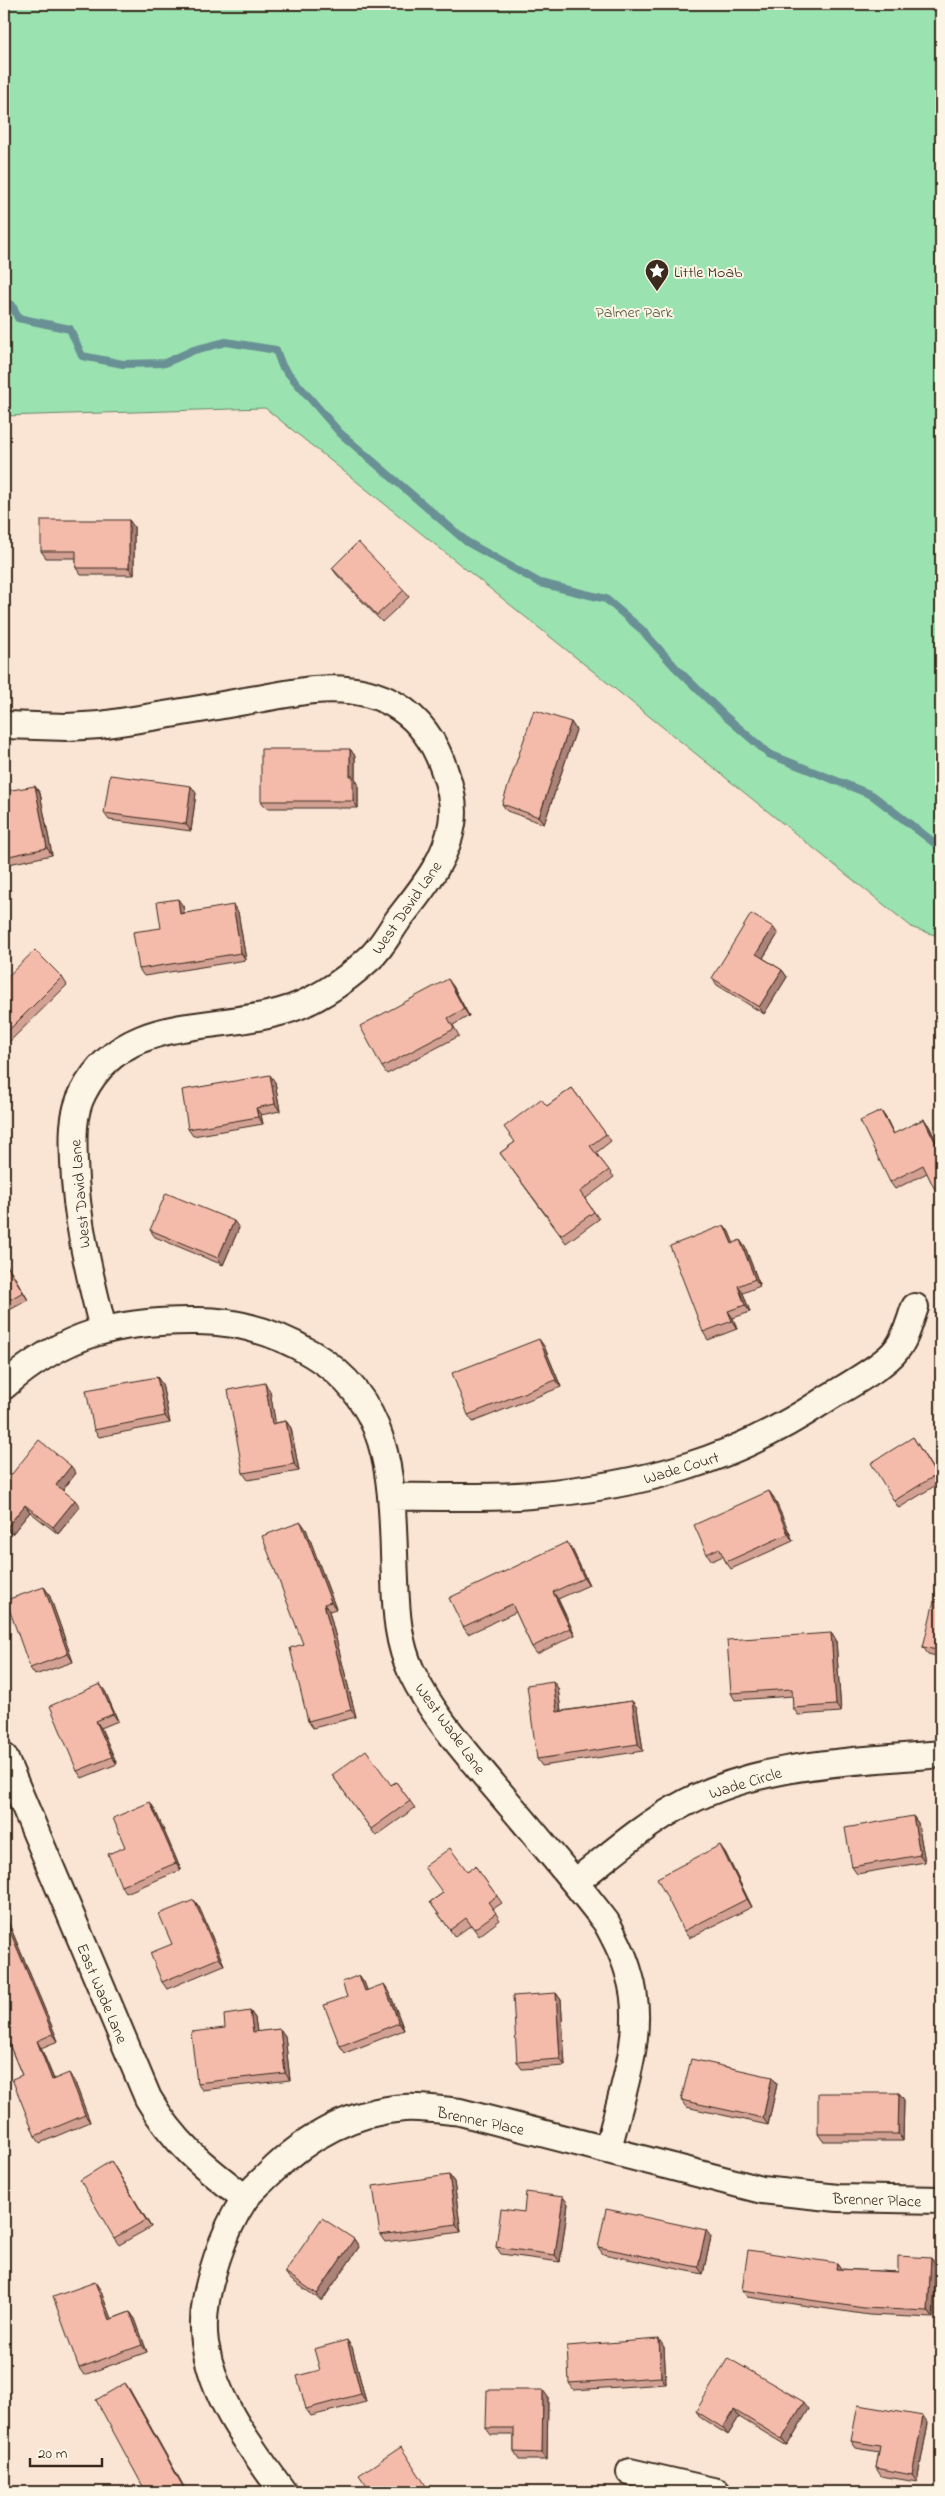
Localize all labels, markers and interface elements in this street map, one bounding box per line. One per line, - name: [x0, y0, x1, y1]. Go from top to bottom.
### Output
- place icon: Little Moab: [644, 258, 670, 292]
- place label: Little Moab: [674, 261, 743, 285]
- park label: Palmer Park: [595, 301, 674, 325]
- street label: West David Lane: [367, 856, 449, 960]
- street label: West David Lane: [64, 1138, 98, 1249]
- street label: Wade Court: [641, 1446, 723, 1492]
- street label: West Wade Lane: [408, 1678, 491, 1781]
- street label: Wade Circle: [706, 1761, 786, 1806]
- street label: East Wade Lane: [69, 1940, 133, 2048]
- street label: Brenner Place: [434, 2101, 527, 2143]
- street label: Brenner Place: [831, 2187, 922, 2215]
- scale bar: [30, 2436, 102, 2468]
- text: 20 m: [38, 2443, 68, 2465]

